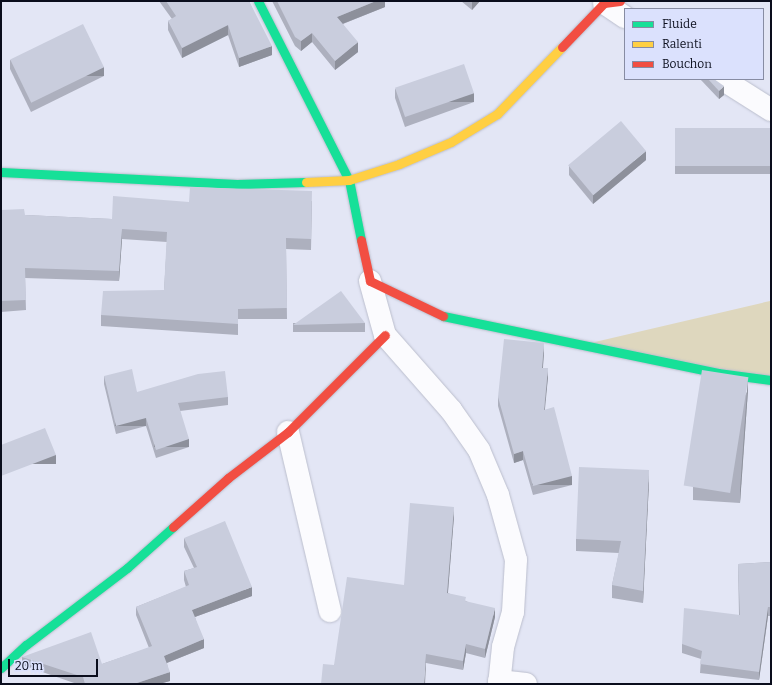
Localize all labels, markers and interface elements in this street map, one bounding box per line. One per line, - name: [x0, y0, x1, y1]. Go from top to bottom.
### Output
- legend: [624, 8, 764, 80]
- text: Fluide: [662, 17, 697, 31]
- text: Ralenti: [662, 37, 702, 51]
- text: Bouchon: [662, 57, 712, 71]
- scale bar: [10, 651, 100, 677]
- text: 20 m: [15, 659, 43, 673]

